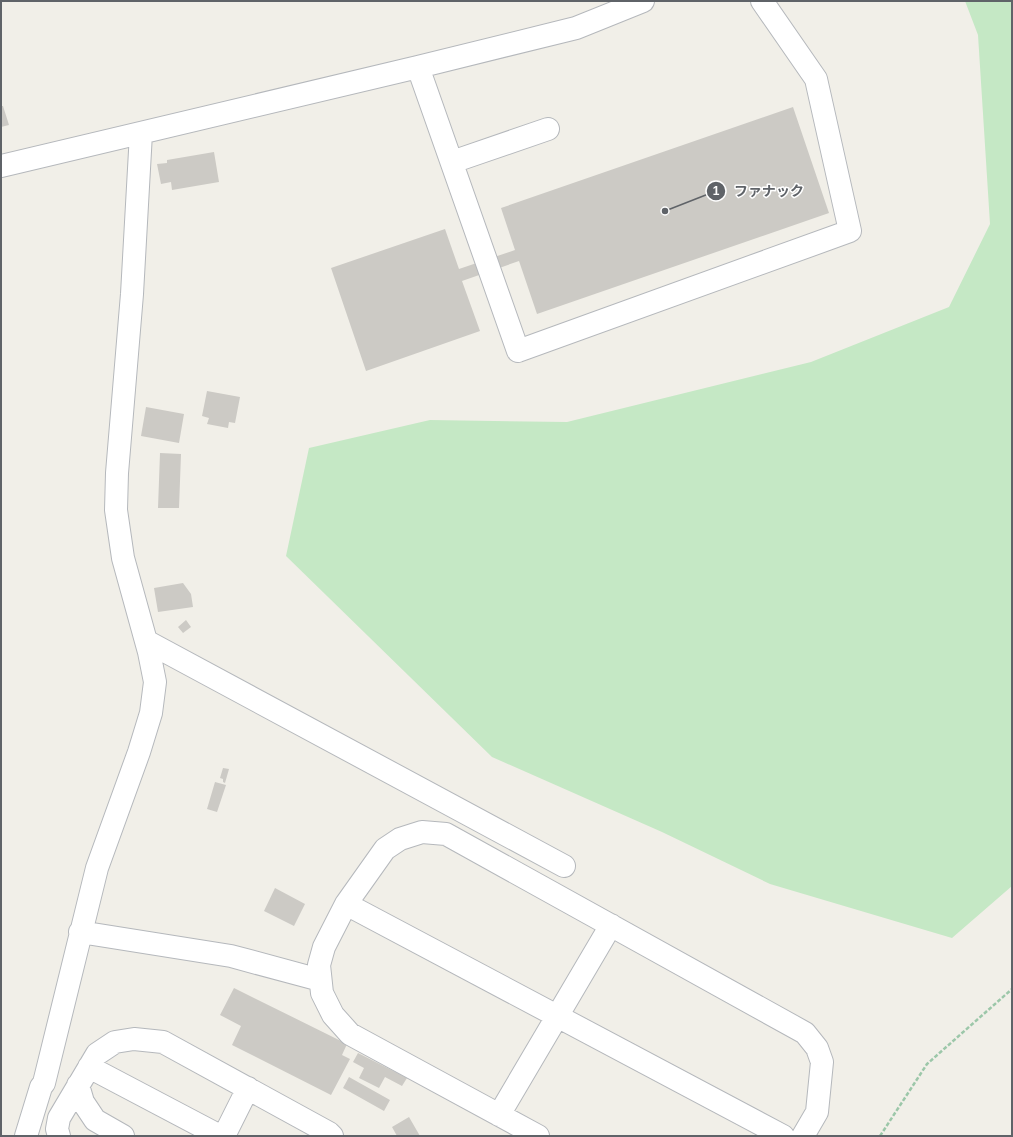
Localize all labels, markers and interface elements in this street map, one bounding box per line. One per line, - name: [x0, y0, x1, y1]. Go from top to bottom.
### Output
- callout: ファナック: [706, 178, 812, 204]
- text: ファナック: [734, 183, 804, 199]
- text: 1: [713, 184, 720, 198]

